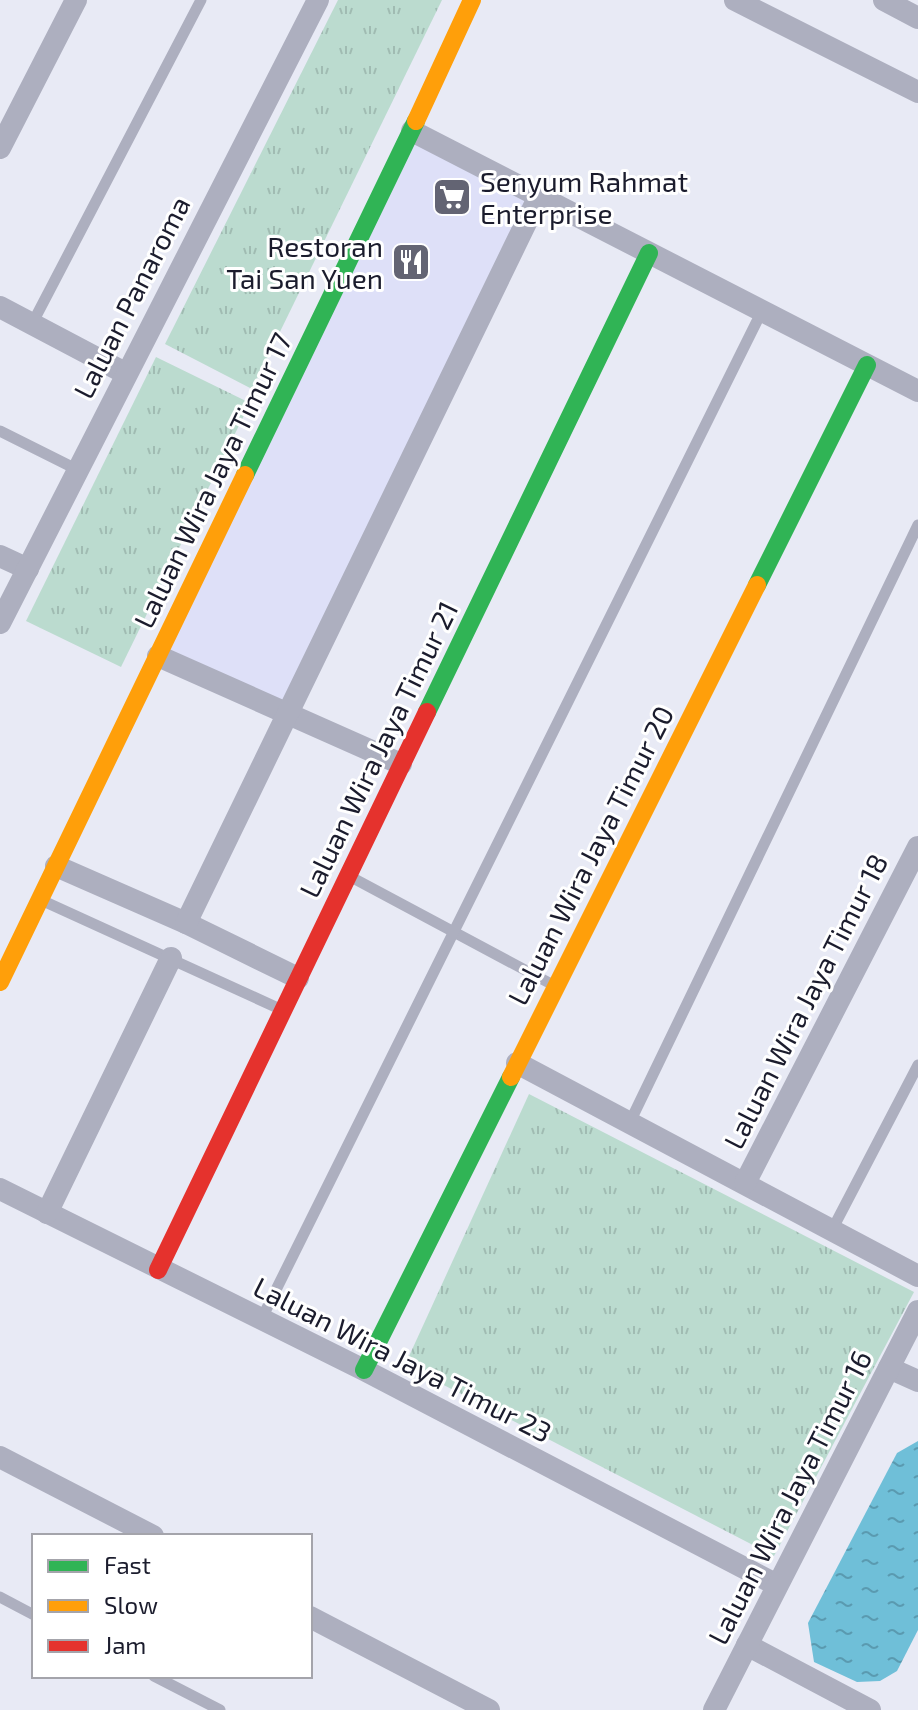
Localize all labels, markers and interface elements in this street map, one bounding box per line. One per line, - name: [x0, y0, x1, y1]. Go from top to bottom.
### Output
- place label: Senyum Rahmat Enterprise: [480, 164, 688, 230]
- supermarket icon: Senyum Rahmat Enterprise: [431, 176, 473, 218]
- street label: Laluan Panaroma: [65, 190, 197, 404]
- place label: Restoran Tai San Yuen: [226, 229, 383, 295]
- restaurant icon: Restoran Tai San Yuen: [390, 241, 432, 283]
- street label: Laluan Wira Jaya Timur 17: [126, 327, 298, 633]
- street label: Laluan Wira Jaya Timur 21: [291, 595, 465, 903]
- street label: Laluan Wira Jaya Timur 20: [500, 700, 680, 1010]
- street label: Laluan Wira Jaya Timur 18: [716, 848, 894, 1154]
- street label: Laluan Wira Jaya Timur 23: [248, 1269, 558, 1449]
- street label: Laluan Wira Jaya Timur 16: [700, 1344, 878, 1650]
- legend: [32, 1534, 312, 1678]
- text: Fast: [104, 1550, 151, 1579]
- text: Slow: [104, 1590, 158, 1619]
- text: Jam: [104, 1630, 146, 1659]

